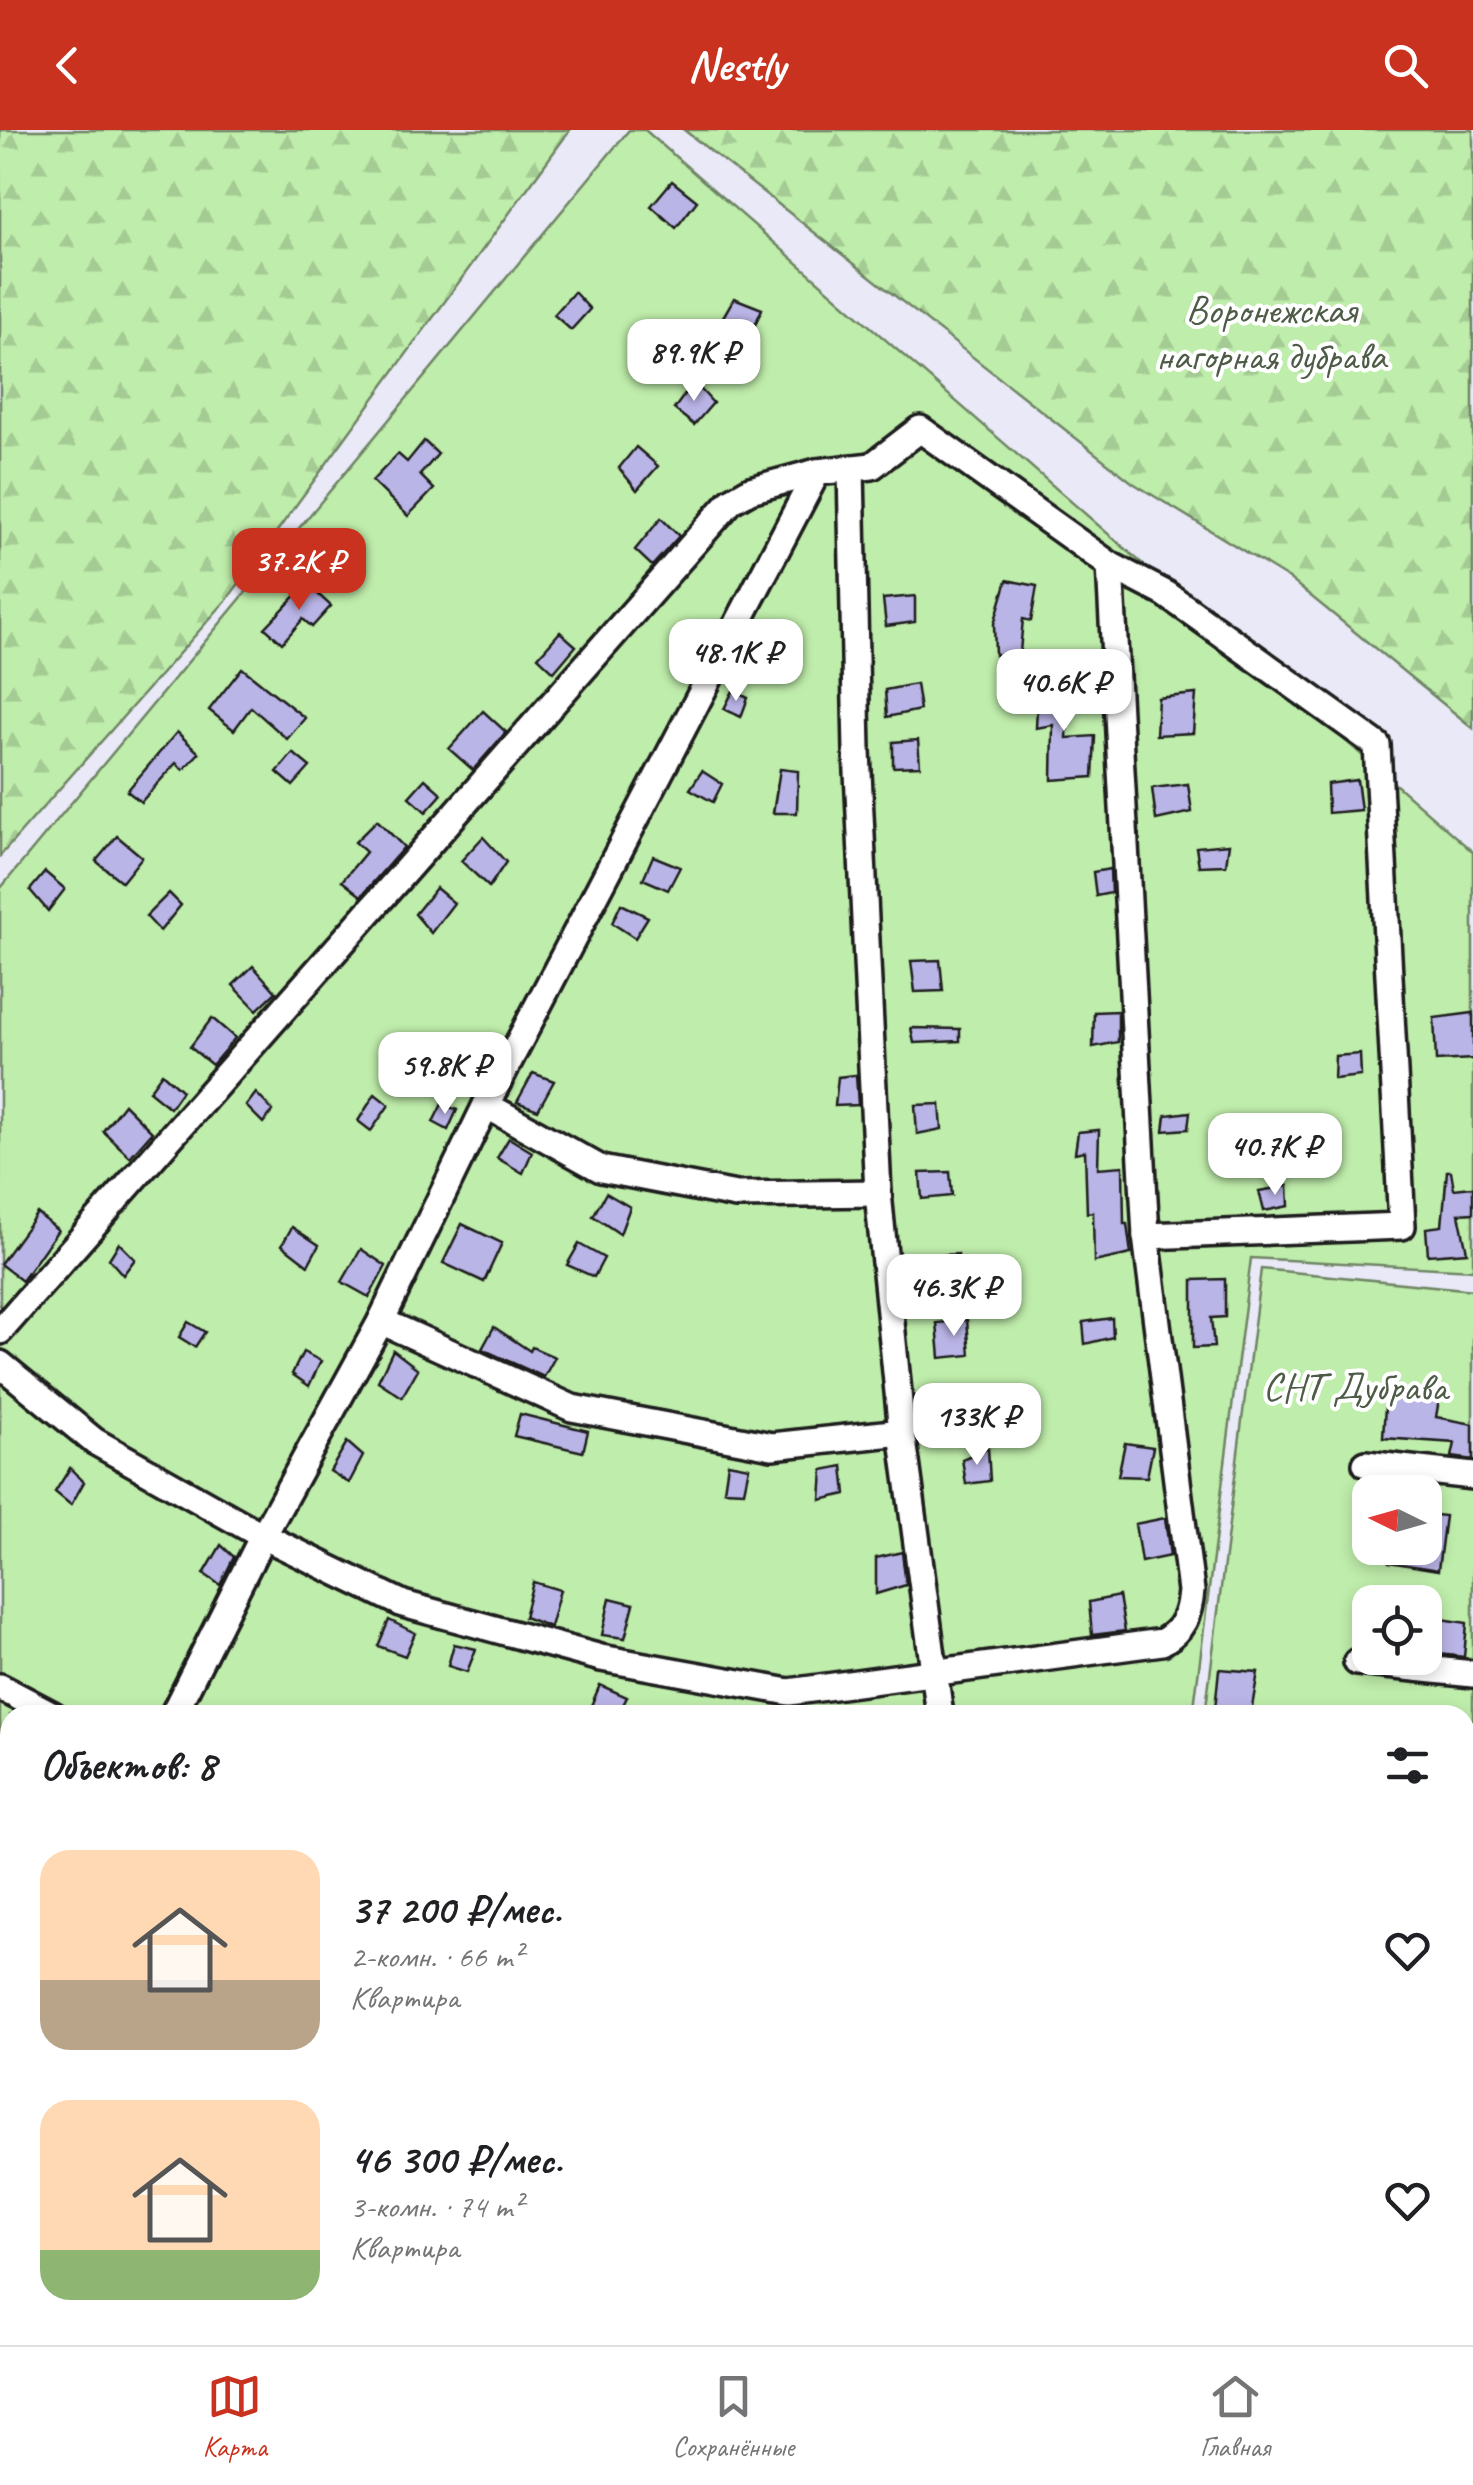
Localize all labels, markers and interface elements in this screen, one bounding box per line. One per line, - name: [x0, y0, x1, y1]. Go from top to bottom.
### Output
- text: Nestly: [688, 37, 785, 94]
- icon: back: [40, 38, 95, 93]
- icon: search: [1378, 38, 1433, 93]
- park label: Воронежская нагорная дубрава: [1156, 285, 1389, 381]
- pin: 89.9K ₽: [602, 319, 786, 404]
- text: 89.9K ₽: [649, 331, 739, 372]
- pin: 37.2K ₽: [207, 528, 391, 613]
- text: 37.2K ₽: [254, 540, 344, 581]
- pin: 48.1K ₽: [644, 619, 828, 704]
- text: 48.1K ₽: [691, 631, 781, 672]
- pin: 40.6K ₽: [972, 649, 1156, 734]
- text: 40.6K ₽: [1019, 661, 1109, 702]
- pin: 59.8K ₽: [353, 1032, 537, 1117]
- text: 59.8K ₽: [400, 1044, 490, 1085]
- pin: 40.7K ₽: [1183, 1113, 1367, 1198]
- text: 40.7K ₽: [1230, 1125, 1320, 1166]
- pin: 46.3K ₽: [862, 1254, 1046, 1339]
- text: 46.3K ₽: [909, 1266, 999, 1307]
- park label: СНТ Дубрава: [1263, 1362, 1451, 1412]
- pin: 133K ₽: [896, 1383, 1058, 1468]
- text: 133K ₽: [935, 1395, 1019, 1436]
- north arrow: [1352, 1475, 1442, 1565]
- map controls: [1352, 1475, 1442, 1675]
- button: locate: [1352, 1585, 1442, 1675]
- icon: filters: [1380, 1738, 1435, 1793]
- text: Объектов: 8: [40, 1739, 216, 1792]
- text: 37 200 ₽/мес.: [350, 1883, 561, 1936]
- icon: home: [120, 1890, 240, 2010]
- icon: heart: [1380, 1923, 1435, 1978]
- text: 2-комн. · 66 m²: [350, 1936, 522, 1977]
- text: Квартира: [350, 1977, 459, 2018]
- text: 46 300 ₽/мес.: [350, 2133, 562, 2186]
- icon: home: [120, 2140, 240, 2260]
- icon: heart: [1380, 2173, 1435, 2228]
- text: 3-комн. · 74 m²: [350, 2186, 522, 2227]
- text: Квартира: [350, 2227, 459, 2268]
- tab: Карта: [203, 2369, 267, 2464]
- tab: Сохранённые: [673, 2369, 794, 2464]
- tab: Главная: [1200, 2369, 1270, 2464]

